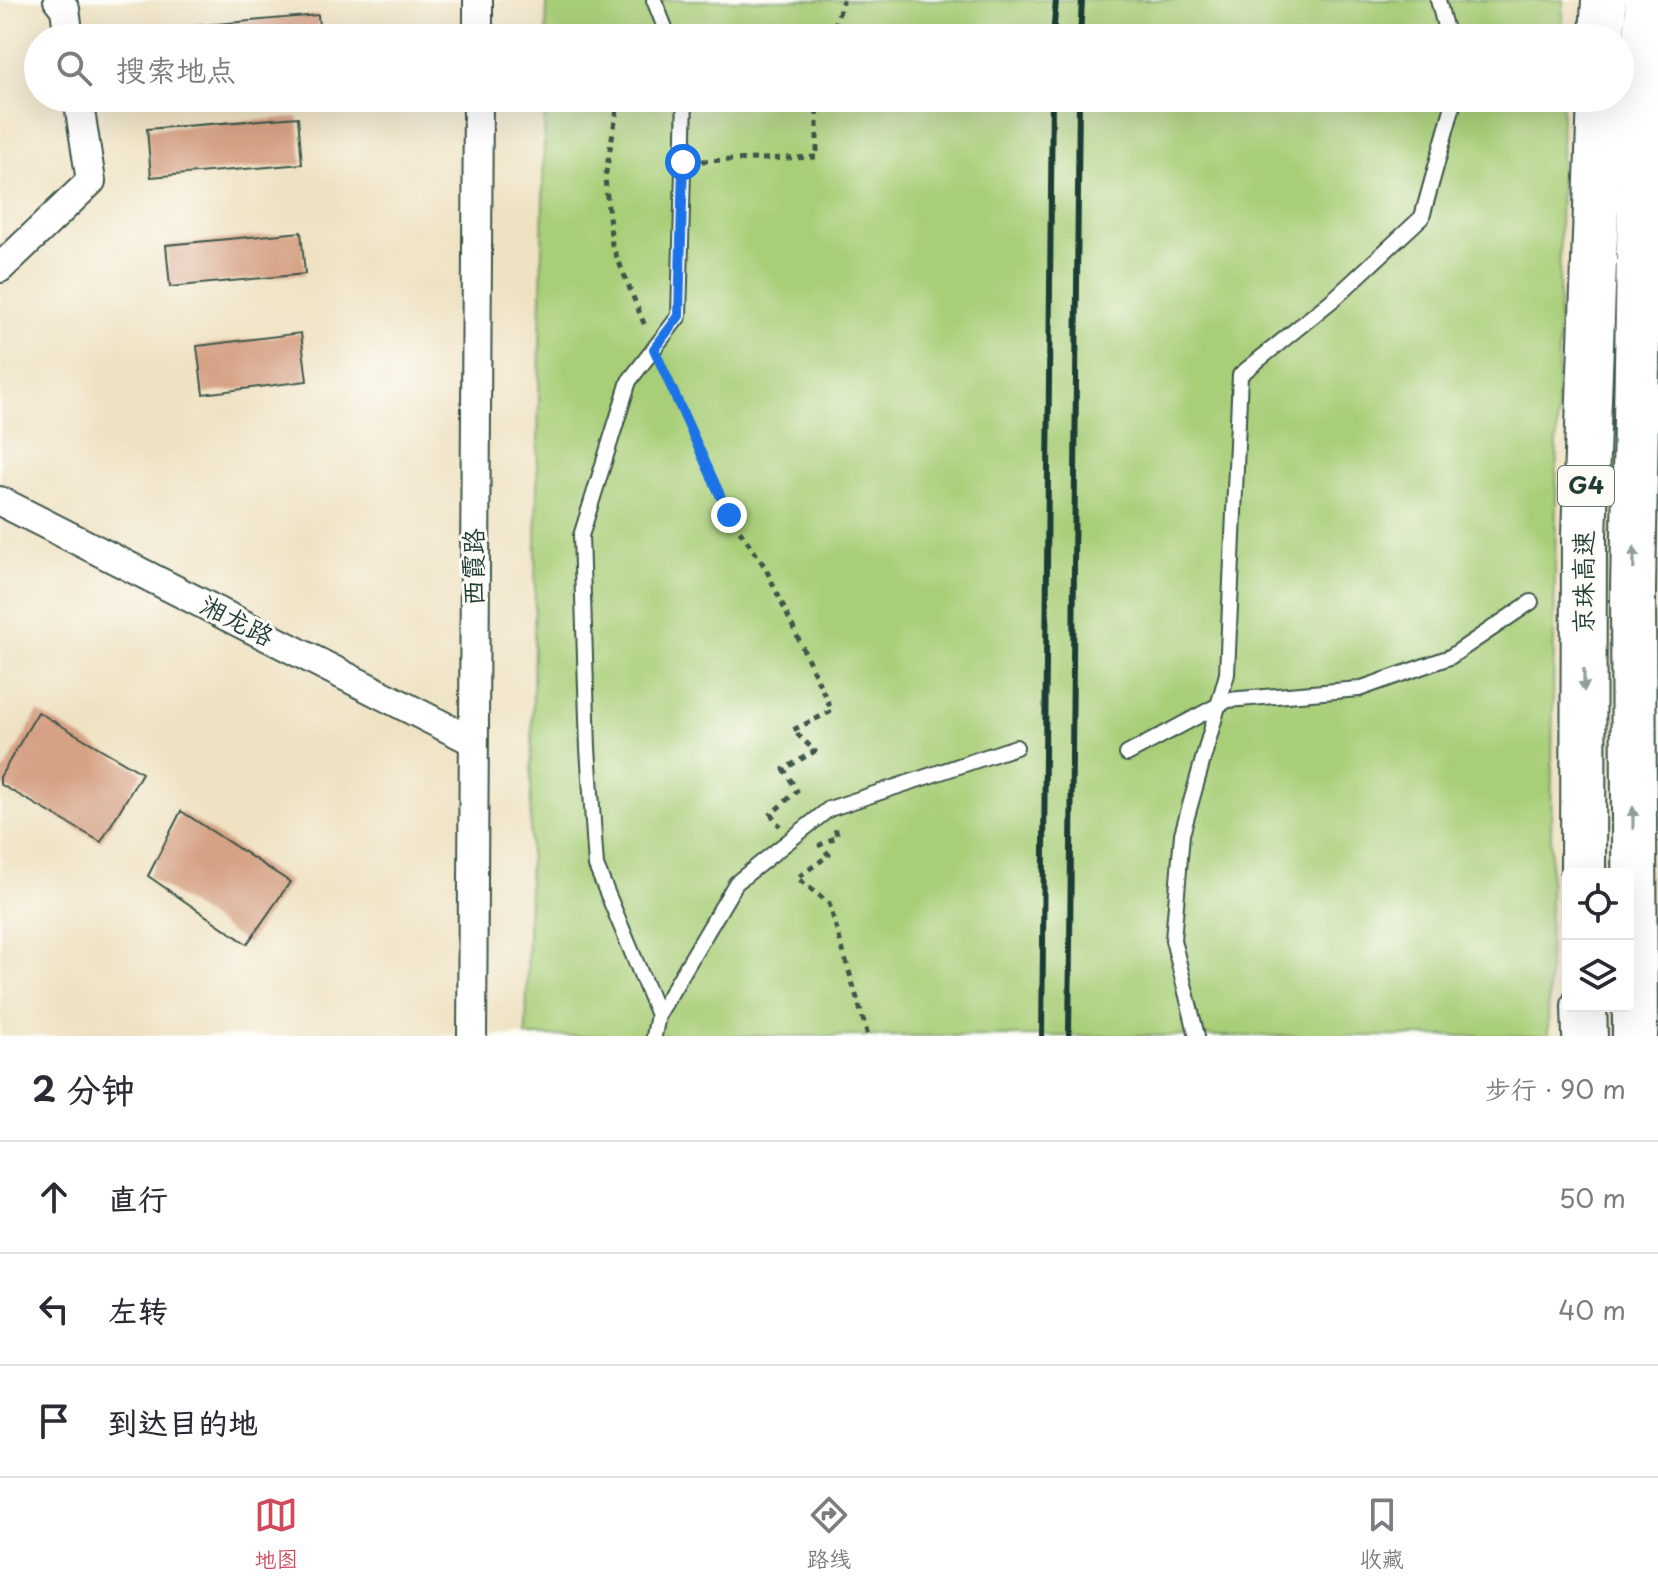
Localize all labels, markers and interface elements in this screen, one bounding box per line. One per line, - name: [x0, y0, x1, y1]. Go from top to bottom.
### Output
- search box: [24, 24, 1634, 112]
- icon: search: [52, 46, 96, 90]
- text: 搜索地点: [116, 46, 236, 91]
- route start: [665, 144, 701, 180]
- road number: G4: [1558, 466, 1614, 506]
- route end: [711, 497, 747, 533]
- street label: 西霞路: [453, 528, 492, 606]
- street label: 京珠高速: [1563, 530, 1602, 634]
- one-way arrow: [1627, 545, 1640, 570]
- street label: 湘龙路: [194, 585, 281, 655]
- one-way arrow: [1578, 668, 1590, 693]
- one-way arrow: [1627, 805, 1639, 830]
- map controls: [1562, 868, 1634, 1012]
- button: locate: [1562, 868, 1634, 940]
- button: layers: [1562, 940, 1634, 1012]
- text: 2 分钟: [32, 1062, 135, 1114]
- text: 步行 · 90 m: [1485, 1069, 1626, 1108]
- icon: ahead: [32, 1175, 76, 1219]
- text: 直行: [108, 1175, 168, 1220]
- text: 50 m: [1559, 1178, 1626, 1217]
- icon: left: [32, 1287, 76, 1331]
- text: 左转: [108, 1287, 168, 1332]
- text: 40 m: [1558, 1290, 1626, 1329]
- icon: arrive: [32, 1399, 76, 1443]
- text: 到达目的地: [108, 1399, 258, 1444]
- tab: 地图: [254, 1493, 298, 1574]
- tab: 路线: [807, 1493, 851, 1574]
- tab: 收藏: [1360, 1493, 1404, 1574]

